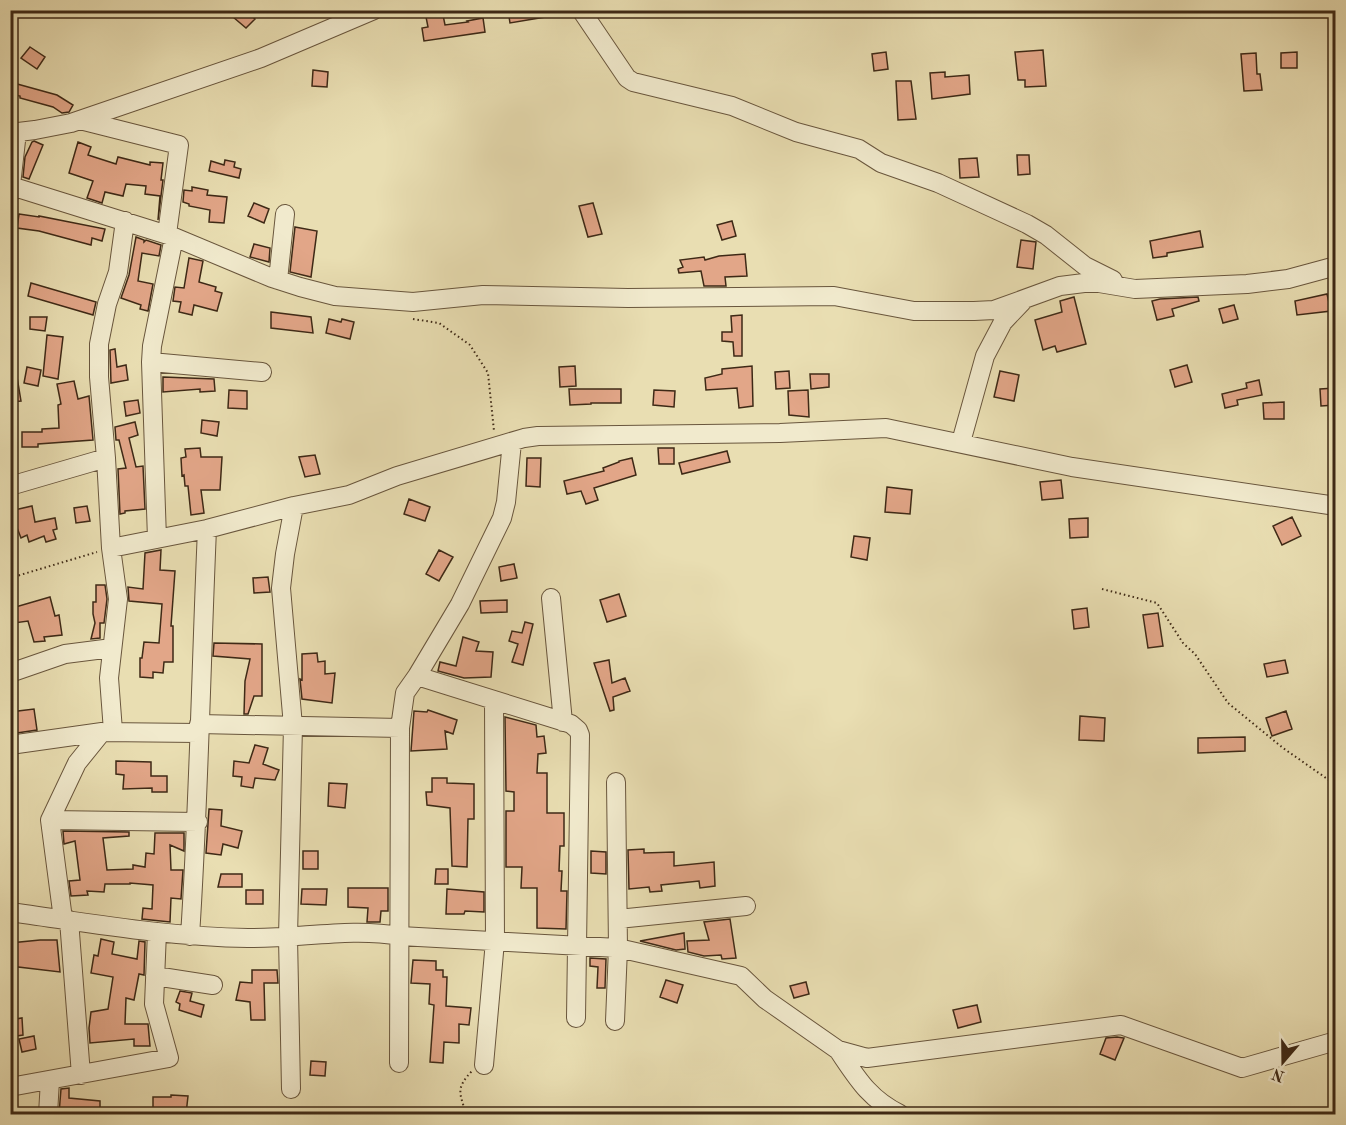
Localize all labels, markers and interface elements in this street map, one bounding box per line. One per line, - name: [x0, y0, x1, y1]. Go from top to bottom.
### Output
- north arrow: [1253, 1032, 1313, 1092]
- text: N: [1269, 1064, 1287, 1084]

